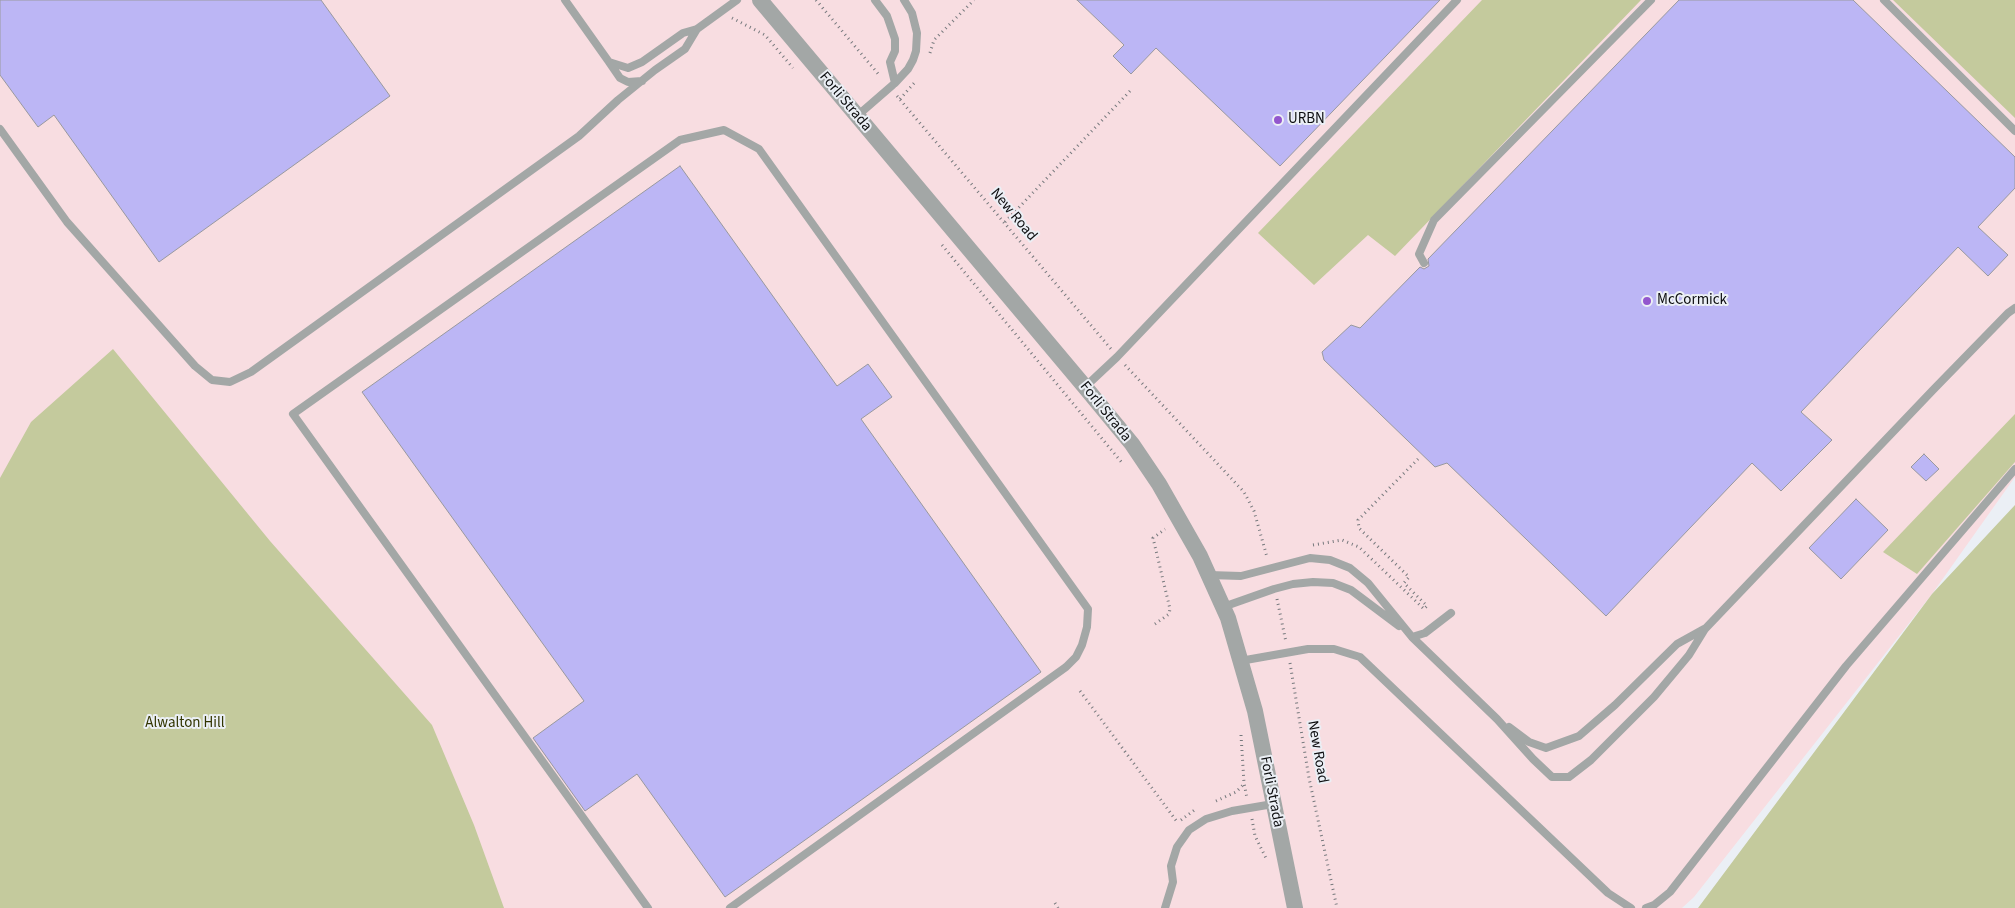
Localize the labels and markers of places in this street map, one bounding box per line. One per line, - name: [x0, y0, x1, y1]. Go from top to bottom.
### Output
- place label: URBN: [1288, 111, 1325, 129]
- marker: URBN: [1272, 114, 1284, 126]
- place label: McCormick: [1657, 292, 1727, 310]
- marker: McCormick: [1641, 295, 1653, 307]

